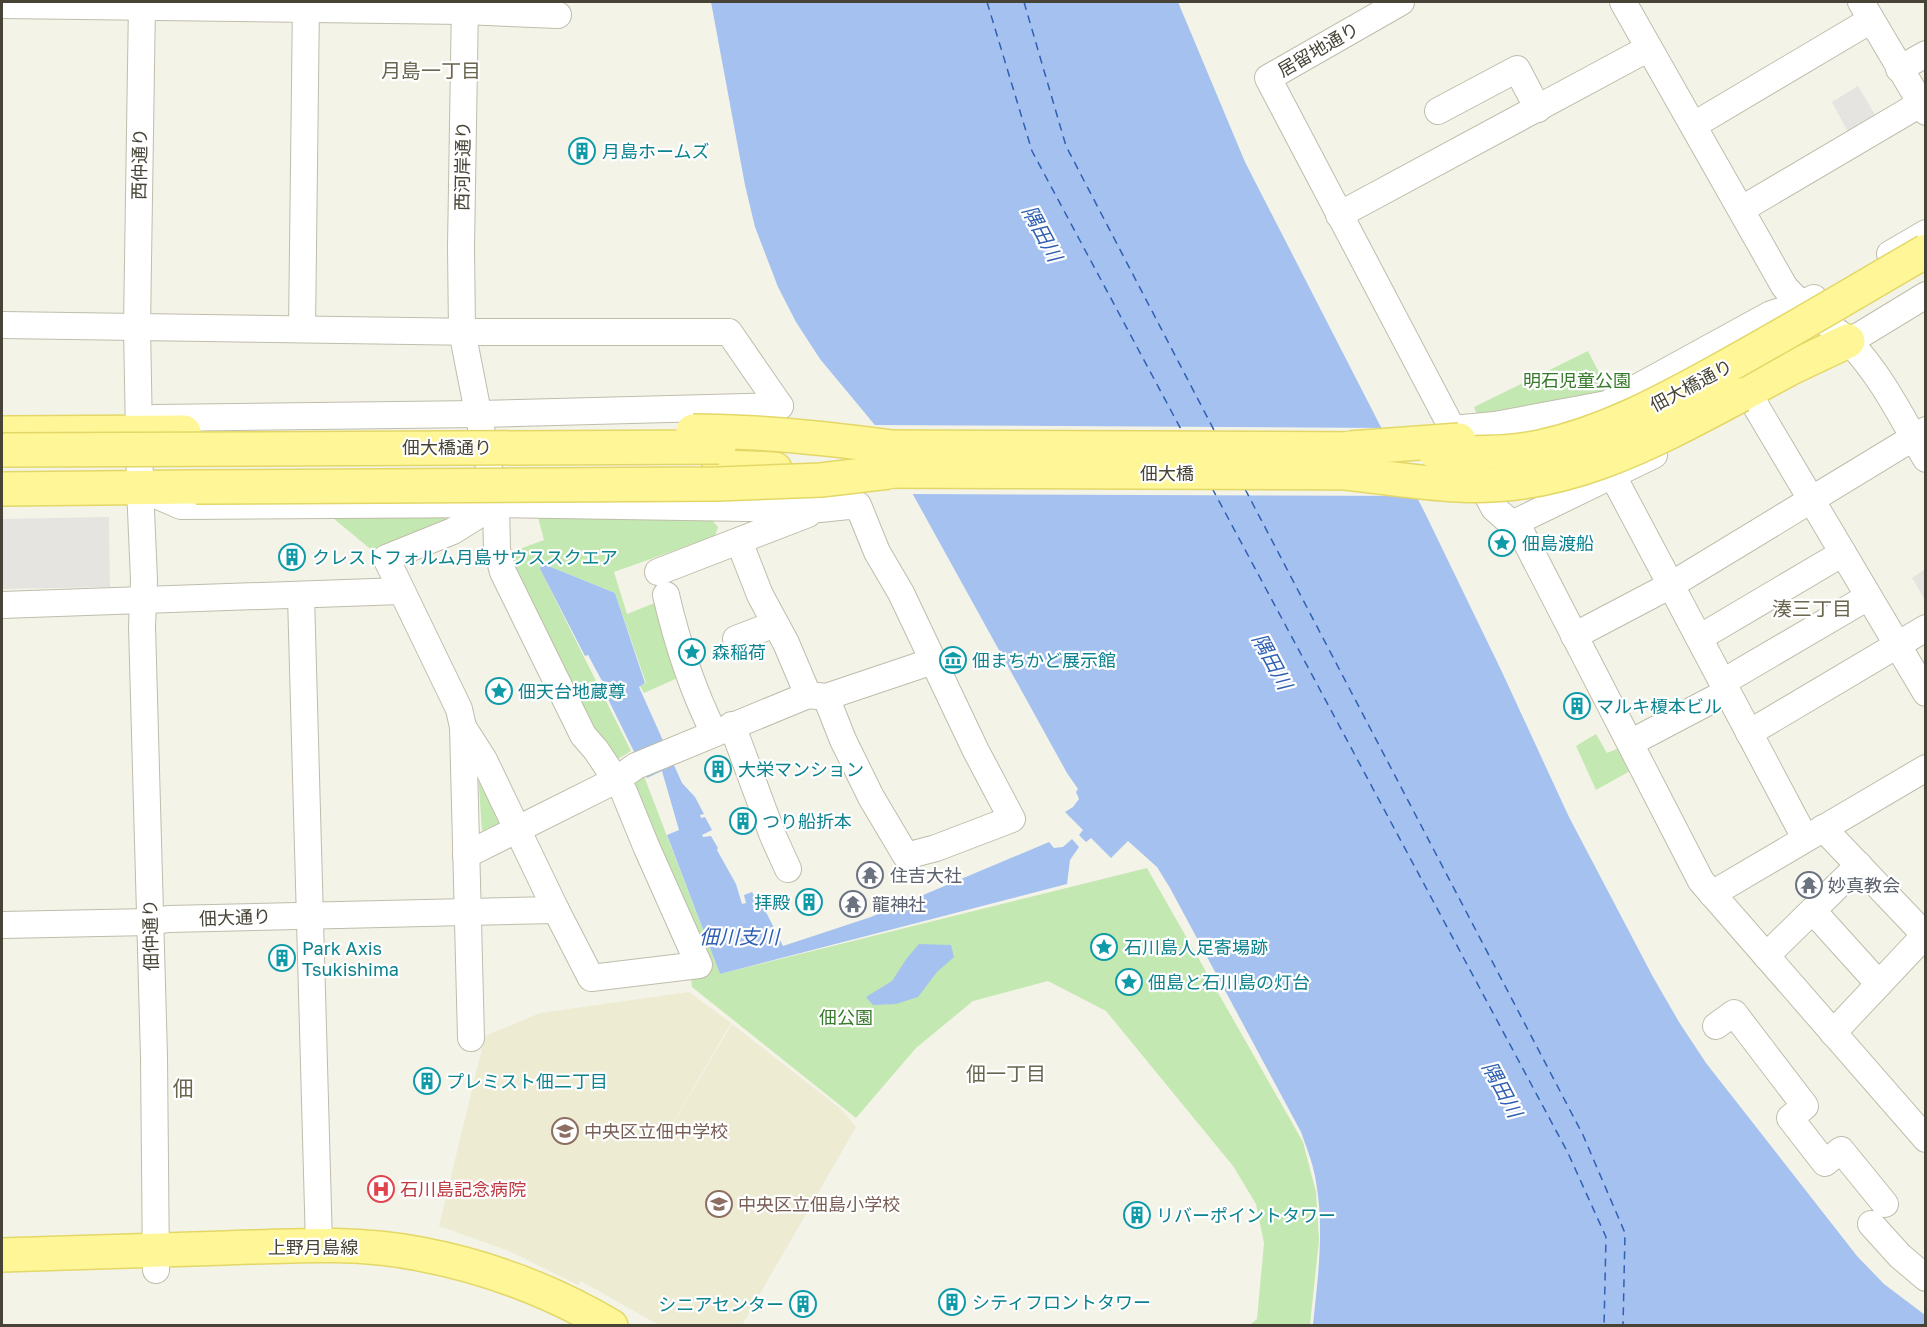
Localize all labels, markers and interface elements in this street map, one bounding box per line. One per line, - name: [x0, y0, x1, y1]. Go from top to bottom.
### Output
- street label: 居留地通り: [1274, 17, 1362, 81]
- district label: 月島一丁目: [381, 58, 481, 82]
- street label: 西河岸通り: [450, 121, 474, 211]
- street label: 西仲通り: [127, 128, 151, 200]
- building icon: 月島ホームズ: [567, 136, 597, 166]
- place label: 月島ホームズ: [602, 140, 709, 162]
- water label: 隅田川: [1018, 201, 1069, 267]
- street label: 佃大橋通り: [1646, 354, 1736, 416]
- park label: 明石児童公園: [1523, 369, 1631, 391]
- street label: 佃大橋通り: [402, 436, 492, 458]
- street label: 佃大橋: [1140, 462, 1194, 484]
- place icon: 佃島渡船: [1487, 528, 1517, 558]
- place label: 佃島渡船: [1522, 532, 1594, 554]
- building icon: クレストフォルム月島サウススクエア: [277, 542, 307, 572]
- place label: クレストフォルム月島サウススクエア: [312, 546, 618, 568]
- district label: 湊三丁目: [1772, 596, 1852, 620]
- water label: 隅田川: [1248, 629, 1299, 695]
- place icon: 森稲荷: [677, 637, 707, 667]
- place label: 森稲荷: [712, 641, 766, 663]
- museum icon: 佃まちかど展示館: [938, 645, 968, 675]
- place label: 佃まちかど展示館: [972, 649, 1116, 671]
- place icon: 佃天台地蔵尊: [484, 676, 514, 706]
- place label: 佃天台地蔵尊: [518, 680, 626, 702]
- building icon: マルキ榎本ビル: [1562, 691, 1592, 721]
- place label: マルキ榎本ビル: [1596, 695, 1722, 717]
- building icon: 大栄マンション: [703, 754, 733, 784]
- place label: 大栄マンション: [738, 758, 864, 780]
- building icon: つり船折本: [728, 806, 758, 836]
- place label: つり船折本: [762, 810, 852, 832]
- temple icon: 住吉大社: [855, 860, 885, 890]
- place label: 住吉大社: [890, 864, 962, 886]
- temple icon: 妙真教会: [1794, 870, 1824, 900]
- place label: 妙真教会: [1828, 874, 1900, 896]
- building icon: 拝殿: [794, 887, 824, 917]
- temple icon: 龍神社: [838, 889, 868, 919]
- place label: 拝殿: [754, 891, 790, 913]
- place label: 龍神社: [872, 893, 926, 915]
- street label: 佃仲通り: [138, 899, 162, 971]
- street label: 佃大通り: [199, 905, 271, 929]
- water label: 佃川支川: [699, 924, 781, 948]
- place icon: 石川島人足寄場跡: [1089, 932, 1119, 962]
- place label: 石川島人足寄場跡: [1124, 936, 1268, 958]
- place label: Park Axis Tsukishima: [302, 937, 399, 980]
- building icon: Park Axis Tsukishima: [267, 943, 297, 973]
- place icon: 佃島と石川島の灯台: [1114, 967, 1144, 997]
- place label: 佃島と石川島の灯台: [1148, 971, 1310, 993]
- park label: 佃公園: [819, 1006, 873, 1028]
- water label: 隅田川: [1478, 1057, 1529, 1123]
- district label: 佃一丁目: [966, 1061, 1046, 1085]
- building icon: プレミスト佃二丁目: [412, 1066, 442, 1096]
- place label: プレミスト佃二丁目: [446, 1070, 608, 1092]
- district label: 佃: [173, 1075, 194, 1101]
- school or university icon: 中央区立佃中学校: [550, 1116, 580, 1146]
- place label: 中央区立佃中学校: [584, 1120, 728, 1142]
- hospital icon: 石川島記念病院: [366, 1174, 396, 1204]
- place label: 石川島記念病院: [400, 1178, 526, 1200]
- school or university icon: 中央区立佃島小学校: [704, 1189, 734, 1219]
- place label: 中央区立佃島小学校: [738, 1193, 900, 1215]
- building icon: リバーポイントタワー: [1122, 1200, 1152, 1230]
- place label: リバーポイントタワー: [1156, 1204, 1336, 1226]
- street label: 上野月島線: [268, 1236, 358, 1258]
- building icon: シティフロントタワー: [937, 1287, 967, 1317]
- building icon: シニアセンター: [788, 1289, 818, 1319]
- place label: シティフロントタワー: [972, 1291, 1151, 1313]
- place label: シニアセンター: [658, 1293, 784, 1315]

